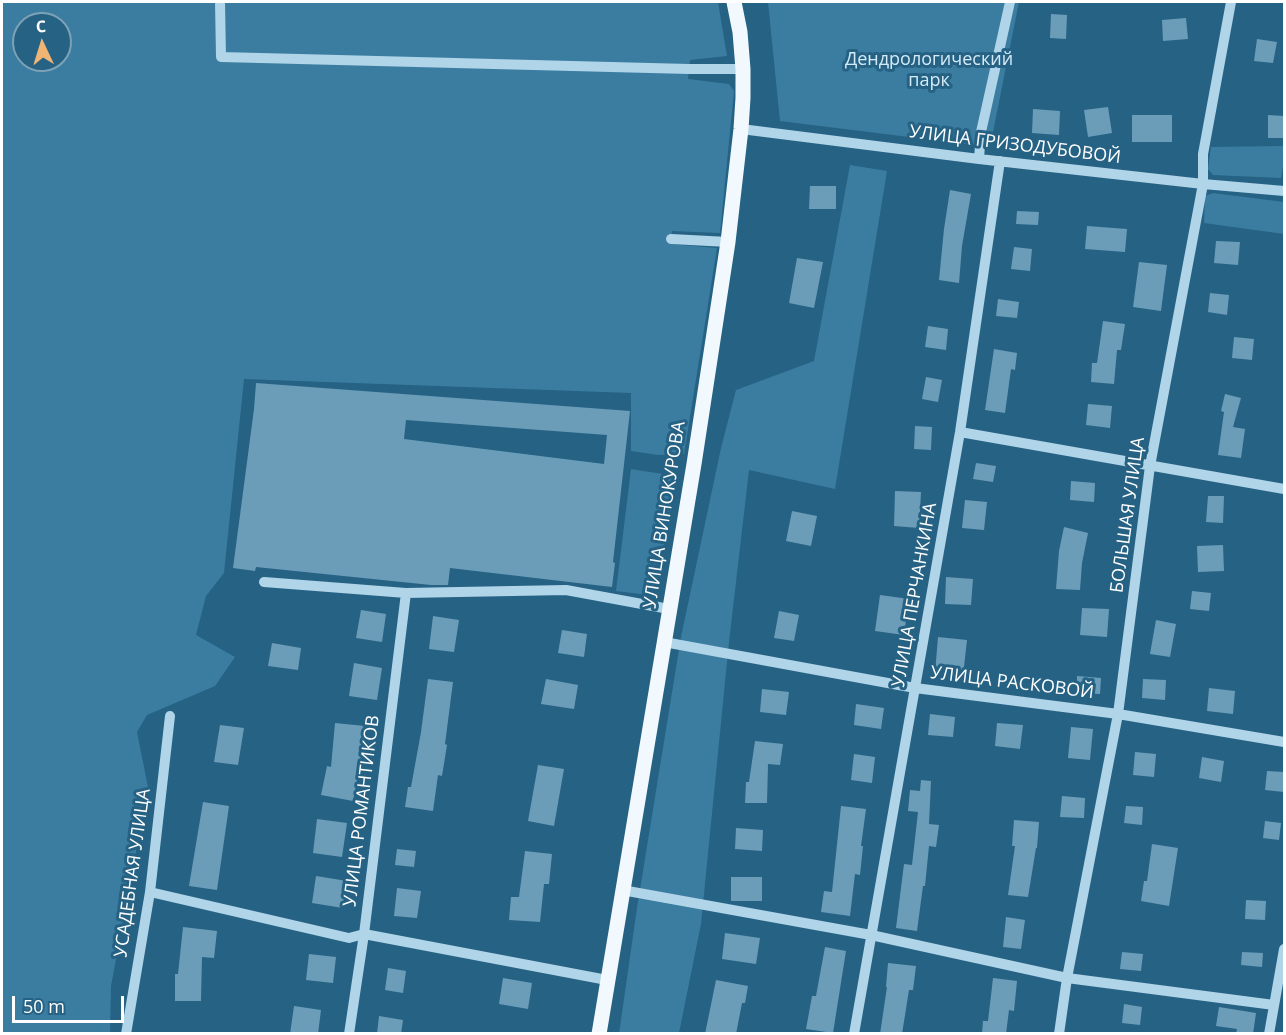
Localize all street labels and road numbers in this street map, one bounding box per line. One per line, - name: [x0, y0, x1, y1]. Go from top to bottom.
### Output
- street label: УЛИЦА ГРИЗОДУБОВОЙ: [908, 121, 1122, 169]
- street label: УЛИЦА ВИНОКУРОВА: [640, 420, 690, 610]
- street label: БОЛЬШАЯ УЛИЦА: [1106, 436, 1150, 594]
- street label: УЛИЦА ПЕРЧАНКИНА: [888, 501, 942, 689]
- street label: УЛИЦА РАСКОВОЙ: [929, 662, 1095, 704]
- street label: УЛИЦА РОМАНТИКОВ: [340, 714, 384, 908]
- street label: УСАДЕБНАЯ УЛИЦА: [110, 787, 156, 959]

